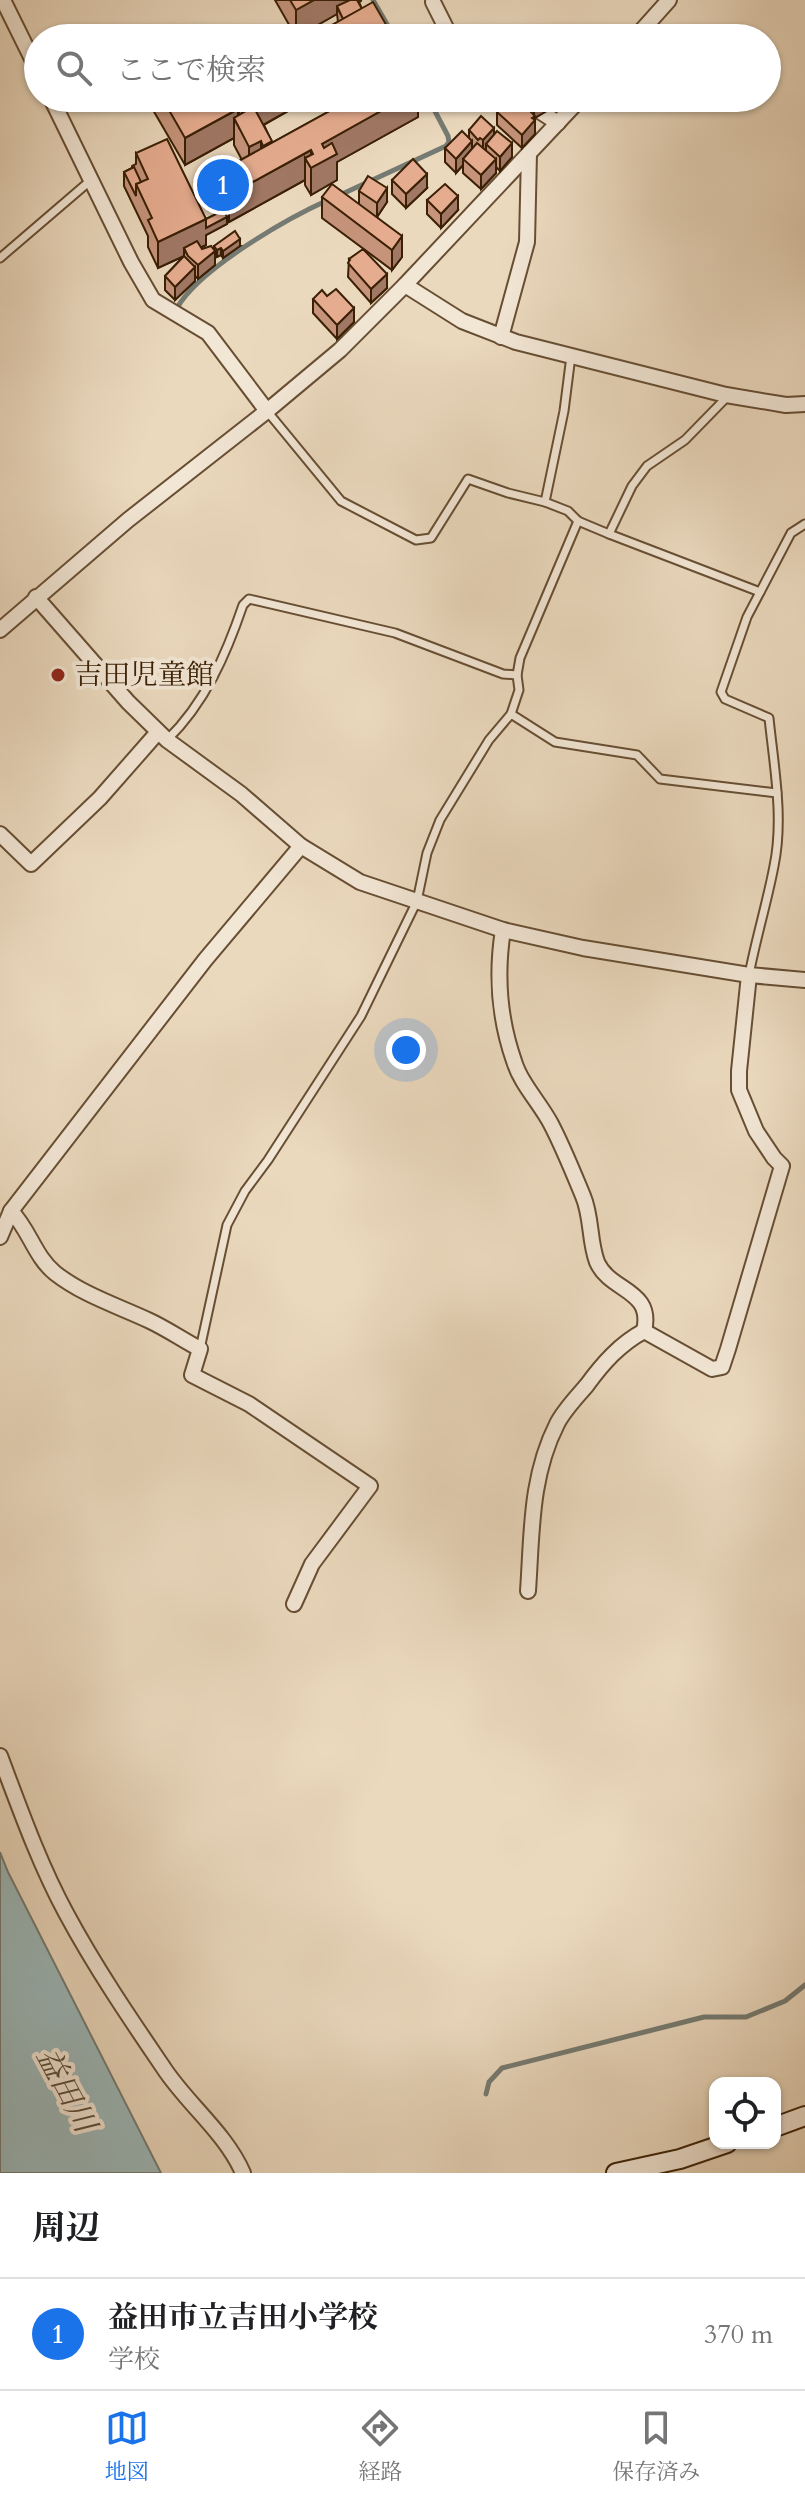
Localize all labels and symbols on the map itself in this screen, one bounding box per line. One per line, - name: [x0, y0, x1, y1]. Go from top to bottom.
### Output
- pin: 1: [197, 155, 249, 215]
- place label: 吉田児童館: [74, 656, 214, 694]
- marker: 吉田児童館: [49, 666, 67, 684]
- your location: [386, 1030, 426, 1070]
- water label: 益田川: [27, 2041, 107, 2142]

